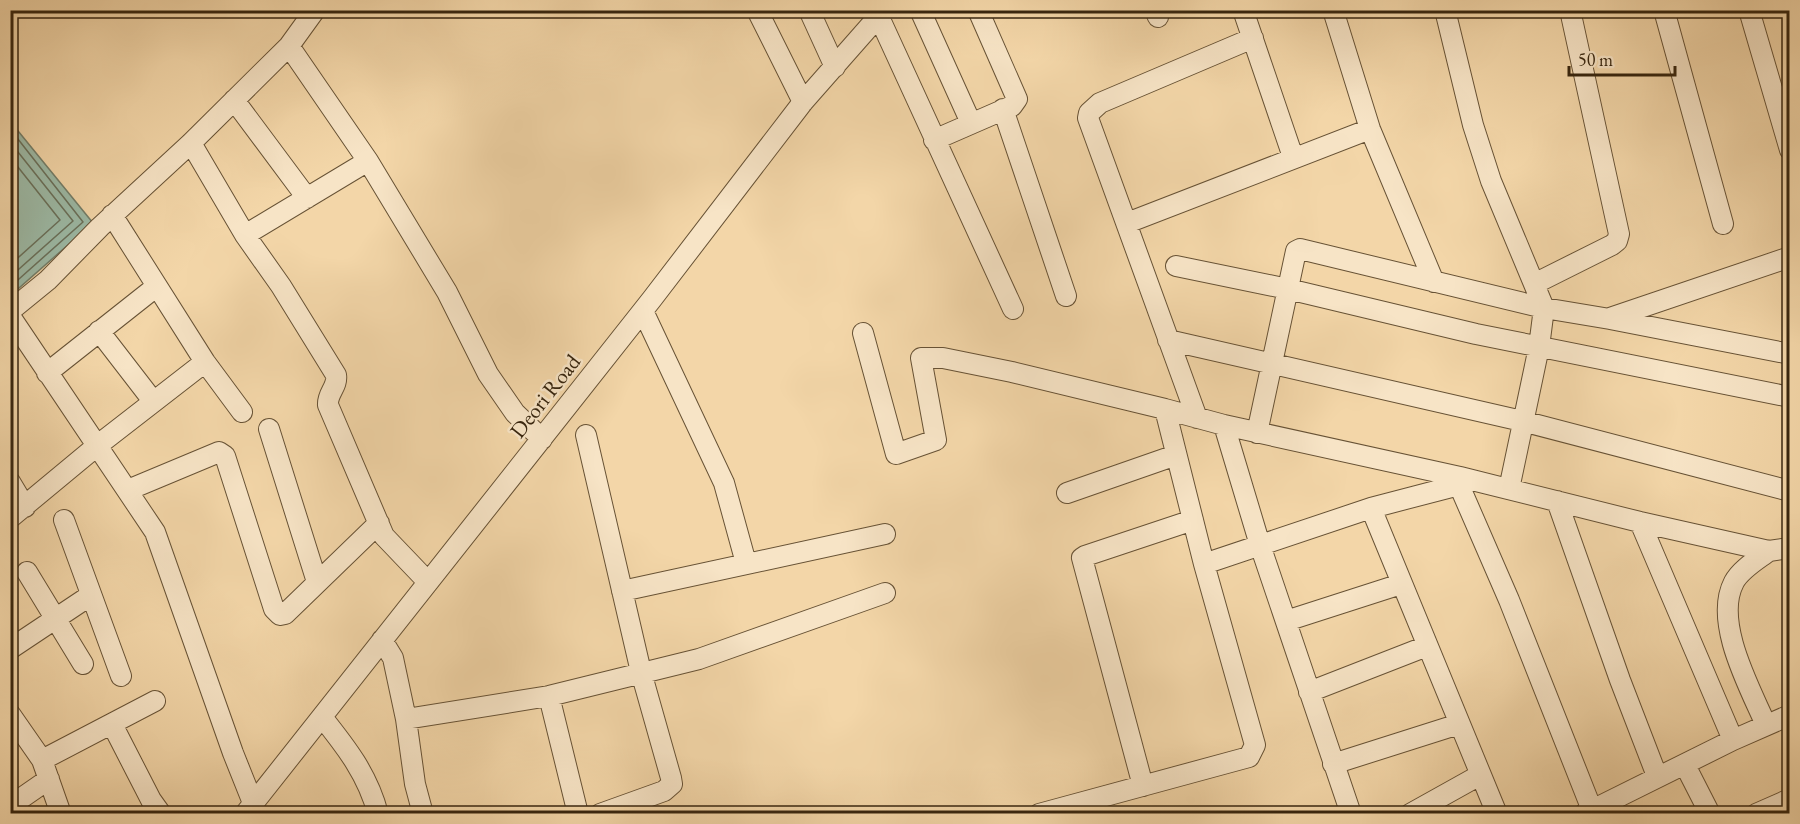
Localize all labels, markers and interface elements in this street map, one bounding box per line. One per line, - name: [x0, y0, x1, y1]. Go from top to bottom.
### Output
- scale bar: [1569, 39, 1676, 77]
- text: 50 m: [1578, 48, 1613, 71]
- street label: Deori Road: [503, 347, 587, 444]

